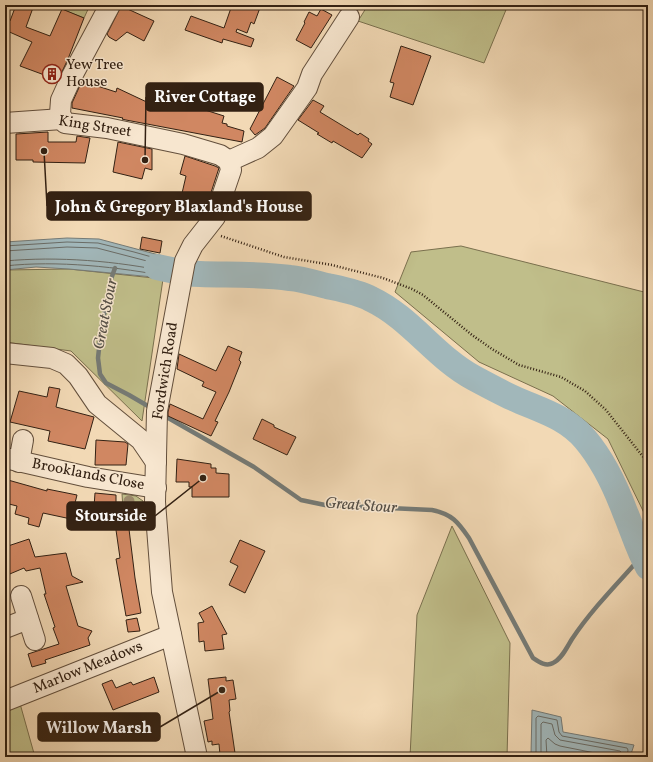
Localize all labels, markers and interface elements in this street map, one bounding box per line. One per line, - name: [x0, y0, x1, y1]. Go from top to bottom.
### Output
- place label: Yew Tree House: [66, 55, 123, 93]
- building icon: Yew Tree House: [41, 63, 63, 85]
- callout: River Cottage: [146, 83, 263, 111]
- text: River Cottage: [154, 87, 256, 109]
- street label: King Street: [57, 111, 133, 143]
- callout: John & Gregory Blaxland's House: [47, 192, 311, 220]
- text: John & Gregory Blaxland's House: [54, 197, 303, 219]
- water label: Great Stour: [88, 276, 124, 351]
- street label: Fordwich Road: [148, 321, 184, 421]
- street label: Brooklands Close: [30, 454, 146, 496]
- water label: Great Stour: [324, 493, 399, 520]
- callout: Stourside: [67, 502, 155, 530]
- text: Stourside: [75, 506, 147, 528]
- street label: Marlow Meadows: [30, 636, 146, 700]
- callout: Willow Marsh: [38, 713, 160, 741]
- text: Willow Marsh: [46, 718, 152, 740]

